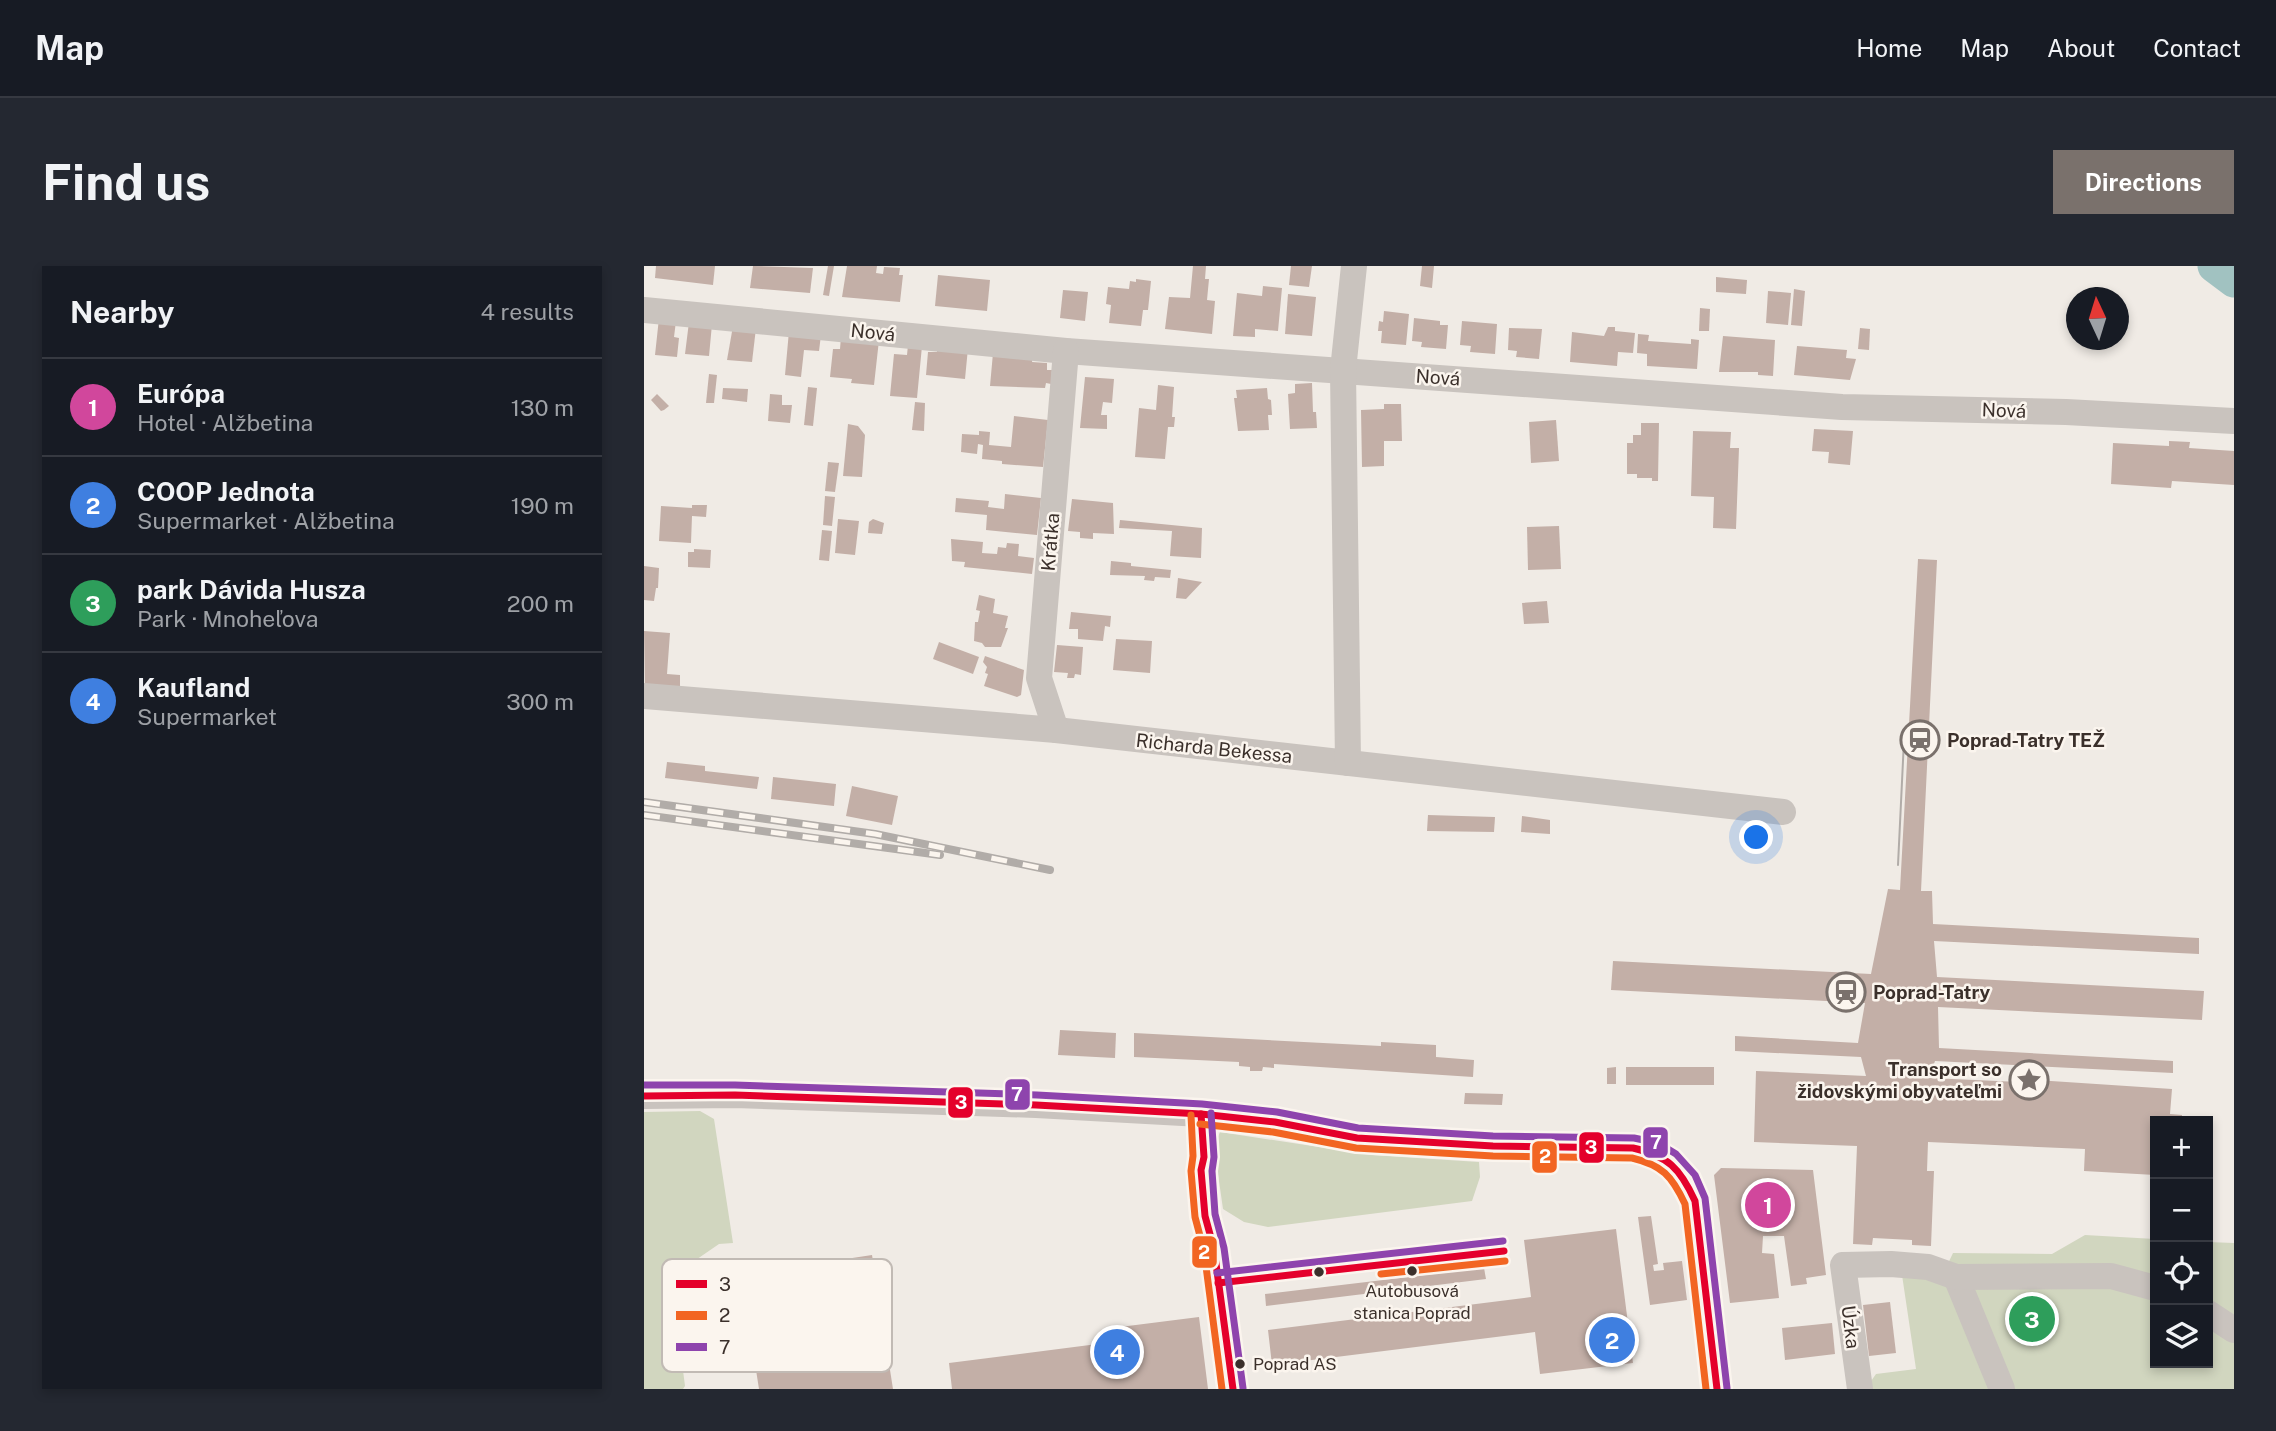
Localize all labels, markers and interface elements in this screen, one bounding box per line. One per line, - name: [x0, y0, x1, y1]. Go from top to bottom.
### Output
- text: Map: [35, 29, 104, 67]
- text: Home: [1856, 34, 1922, 62]
- text: Map: [1960, 34, 2009, 62]
- text: About: [2047, 34, 2115, 62]
- text: Contact: [2153, 34, 2241, 62]
- button: Directions: [2053, 150, 2234, 214]
- text: Find us: [42, 153, 210, 211]
- north arrow: [2066, 287, 2129, 350]
- text: Nearby: [70, 294, 174, 330]
- text: 4 results: [480, 298, 574, 325]
- street label: Nová: [850, 319, 896, 345]
- street label: Nová: [1415, 364, 1461, 390]
- text: Európa: [137, 378, 225, 409]
- text: 1: [88, 394, 98, 421]
- text: 130 m: [511, 394, 574, 421]
- street label: Nová: [1981, 398, 2027, 422]
- text: Hotel · Alžbetina: [137, 409, 313, 436]
- text: COOP Jednota: [137, 476, 315, 507]
- text: 2: [86, 492, 100, 519]
- text: 190 m: [511, 492, 574, 519]
- text: Supermarket · Alžbetina: [137, 507, 395, 534]
- street label: Krátka: [1036, 512, 1064, 572]
- text: park Dávida Husza: [137, 574, 366, 605]
- text: 3: [85, 590, 101, 617]
- text: 200 m: [507, 590, 574, 617]
- text: Park · Mnoheľova: [137, 605, 319, 632]
- text: Kaufland: [137, 672, 250, 703]
- text: 4: [85, 688, 101, 715]
- text: 300 m: [506, 688, 574, 715]
- text: Supermarket: [137, 703, 277, 730]
- station icon: Poprad-Tatry TEŽ: [1899, 719, 1941, 761]
- street label: Richarda Bekessa: [1135, 729, 1293, 767]
- place label: Poprad-Tatry TEŽ: [1947, 729, 2105, 751]
- your location: [1739, 820, 1773, 854]
- station icon: Poprad-Tatry: [1825, 971, 1867, 1013]
- place label: Poprad-Tatry: [1873, 981, 1991, 1003]
- place label: Transport so židovskými obyvateľmi: [1797, 1058, 2002, 1102]
- place icon: Transport so židovskými obyvateľmi: [2008, 1059, 2050, 1101]
- line badge: 7: [1004, 1078, 1031, 1111]
- text: 7: [1011, 1083, 1023, 1105]
- line badge: 3: [947, 1086, 974, 1119]
- text: 3: [955, 1091, 967, 1113]
- map controls: [2150, 1116, 2213, 1368]
- button: +: [2150, 1116, 2213, 1179]
- line badge: 7: [1642, 1126, 1669, 1159]
- line badge: 3: [1578, 1131, 1605, 1164]
- text: 7: [1650, 1131, 1662, 1153]
- text: 3: [1585, 1136, 1597, 1158]
- line badge: 2: [1531, 1140, 1558, 1174]
- text: 2: [1539, 1145, 1551, 1167]
- pin: 1: [1745, 1179, 1791, 1231]
- button: −: [2150, 1179, 2213, 1242]
- line badge: 2: [1191, 1235, 1218, 1269]
- text: 2: [1198, 1241, 1210, 1263]
- button: locate: [2150, 1242, 2213, 1305]
- legend: [662, 1259, 892, 1372]
- marker: Autobusová stanica Poprad: [1405, 1264, 1419, 1278]
- unlabelled marker: [1312, 1265, 1326, 1279]
- text: 3: [719, 1273, 731, 1295]
- place label: Autobusová stanica Poprad: [1353, 1281, 1471, 1323]
- pin: 3: [2009, 1293, 2055, 1345]
- text: 2: [719, 1304, 730, 1326]
- street label: Úzka: [1837, 1304, 1865, 1350]
- button: layers: [2150, 1305, 2213, 1368]
- pin: 2: [1589, 1314, 1635, 1366]
- pin: 4: [1094, 1326, 1140, 1378]
- text: 7: [719, 1336, 730, 1358]
- place label: Poprad AS: [1253, 1354, 1337, 1374]
- marker: Poprad AS: [1233, 1357, 1247, 1371]

